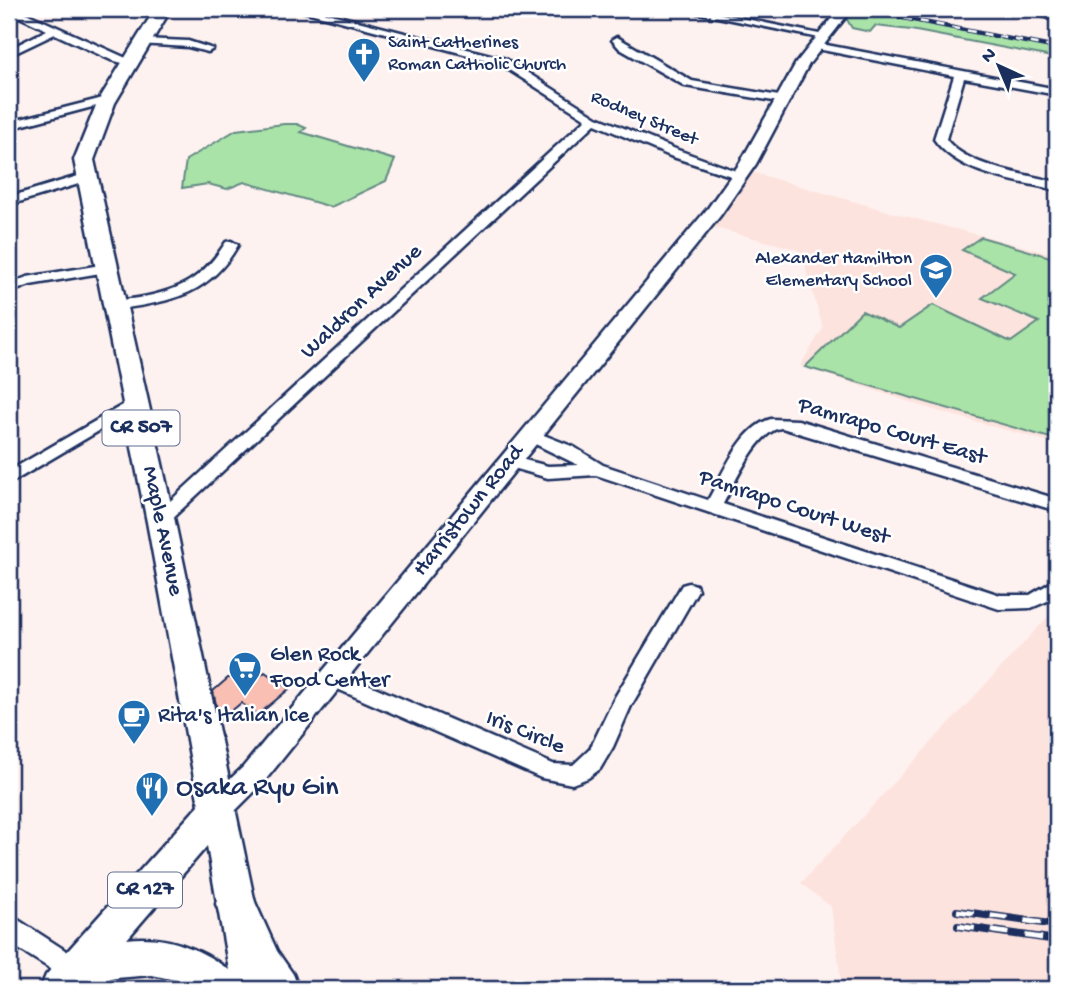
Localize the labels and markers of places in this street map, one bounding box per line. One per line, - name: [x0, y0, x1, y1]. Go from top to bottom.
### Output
- place label: Saint Catherines Roman Catholic Church: [388, 32, 566, 77]
- church icon: Saint Catherines Roman Catholic Church: [345, 35, 383, 84]
- place label: Alexander Hamilton Elementary School: [755, 248, 912, 293]
- school or university icon: Alexander Hamilton Elementary School: [917, 251, 955, 300]
- place label: Glen Rock Food Center: [269, 642, 391, 695]
- supermarket icon: Glen Rock Food Center: [226, 649, 264, 698]
- cafe icon: Rita's Italian Ice: [115, 697, 153, 746]
- place label: Rita's Italian Ice: [158, 703, 310, 730]
- restaurant icon: Osaka Ryu Gin: [133, 769, 171, 818]
- place label: Osaka Ryu Gin: [176, 772, 339, 805]

